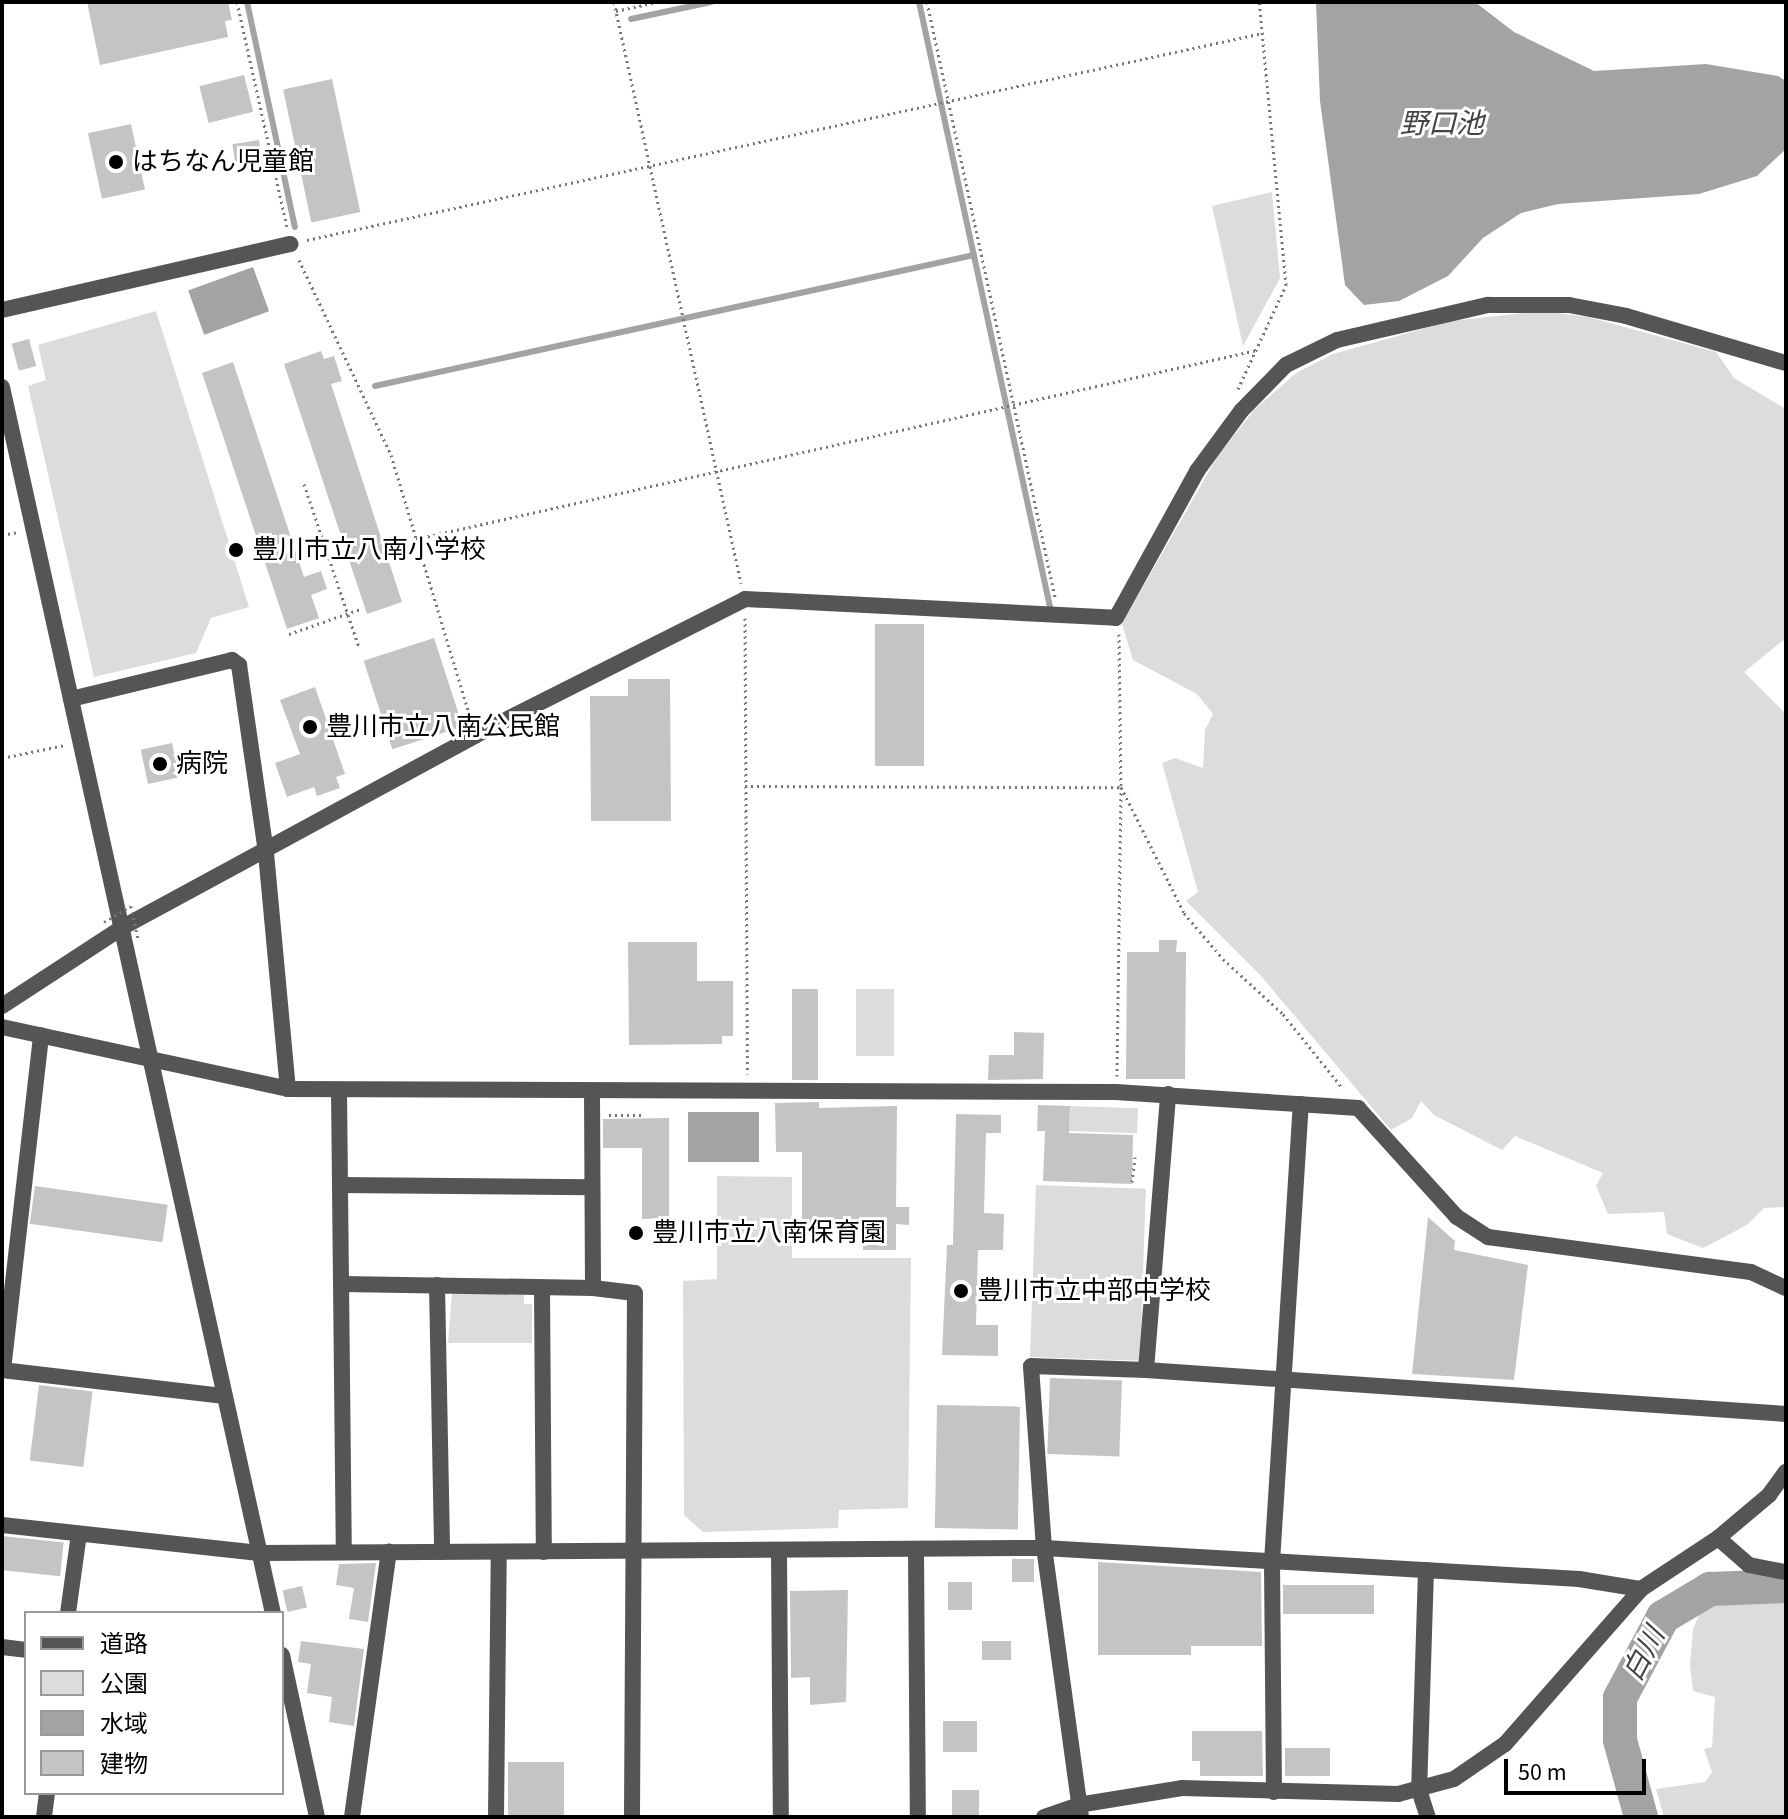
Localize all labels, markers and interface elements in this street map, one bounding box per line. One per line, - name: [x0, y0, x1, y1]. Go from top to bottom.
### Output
- water label: 野口池: [1400, 107, 1484, 141]
- place label: はちなん児童館: [132, 146, 314, 178]
- marker: はちなん児童館: [107, 153, 125, 171]
- place label: 豊川市立八南小学校: [252, 534, 486, 566]
- marker: 豊川市立八南小学校: [227, 541, 245, 559]
- place label: 豊川市立八南公民館: [326, 711, 560, 743]
- marker: 豊川市立八南公民館: [301, 718, 319, 736]
- place label: 病院: [176, 748, 228, 780]
- marker: 病院: [151, 755, 169, 773]
- place label: 豊川市立八南保育園: [652, 1217, 886, 1249]
- marker: 豊川市立八南保育園: [627, 1224, 645, 1242]
- place label: 豊川市立中部中学校: [977, 1275, 1211, 1307]
- marker: 豊川市立中部中学校: [952, 1282, 970, 1300]
- legend: [24, 1611, 284, 1795]
- water label: 白川: [1616, 1621, 1672, 1687]
- text: 道路: [100, 1627, 148, 1662]
- text: 公園: [100, 1667, 148, 1702]
- text: 水域: [100, 1707, 148, 1742]
- scale bar: [1508, 1743, 1650, 1793]
- text: 建物: [100, 1747, 148, 1782]
- text: 50 m: [1518, 1755, 1567, 1790]

